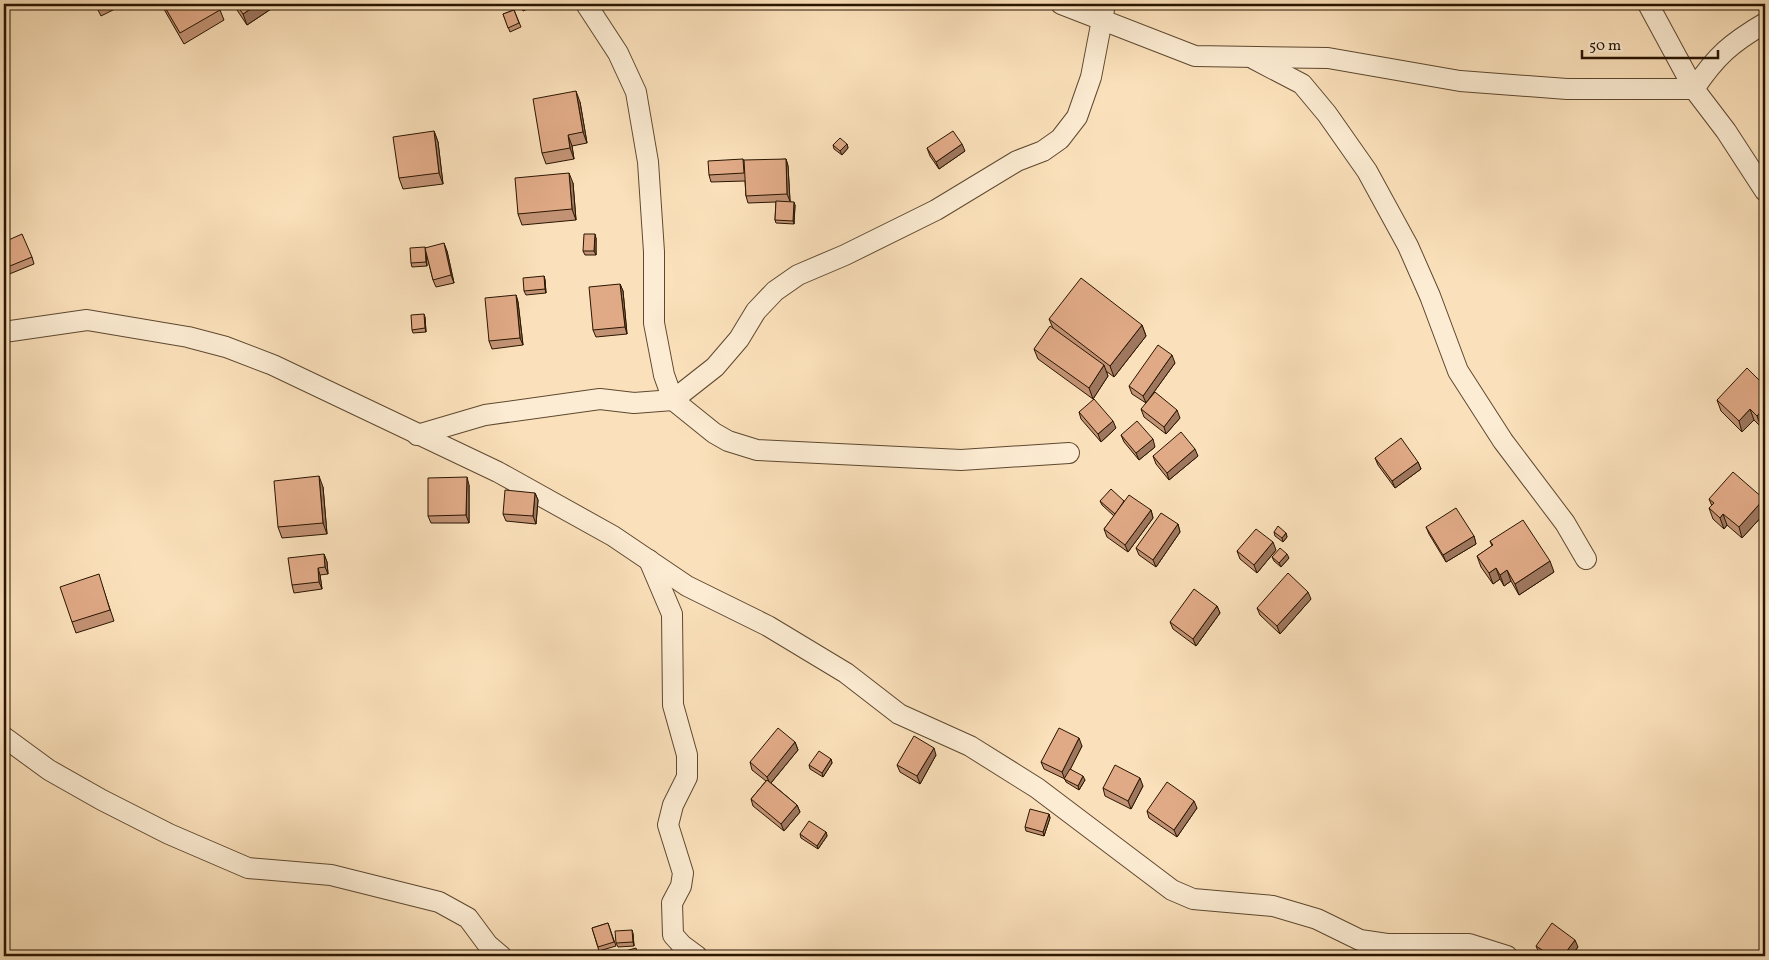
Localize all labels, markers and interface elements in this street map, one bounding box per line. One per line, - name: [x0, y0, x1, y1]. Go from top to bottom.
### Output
- scale bar: [1582, 28, 1718, 60]
- text: 50 m: [1589, 36, 1621, 57]

